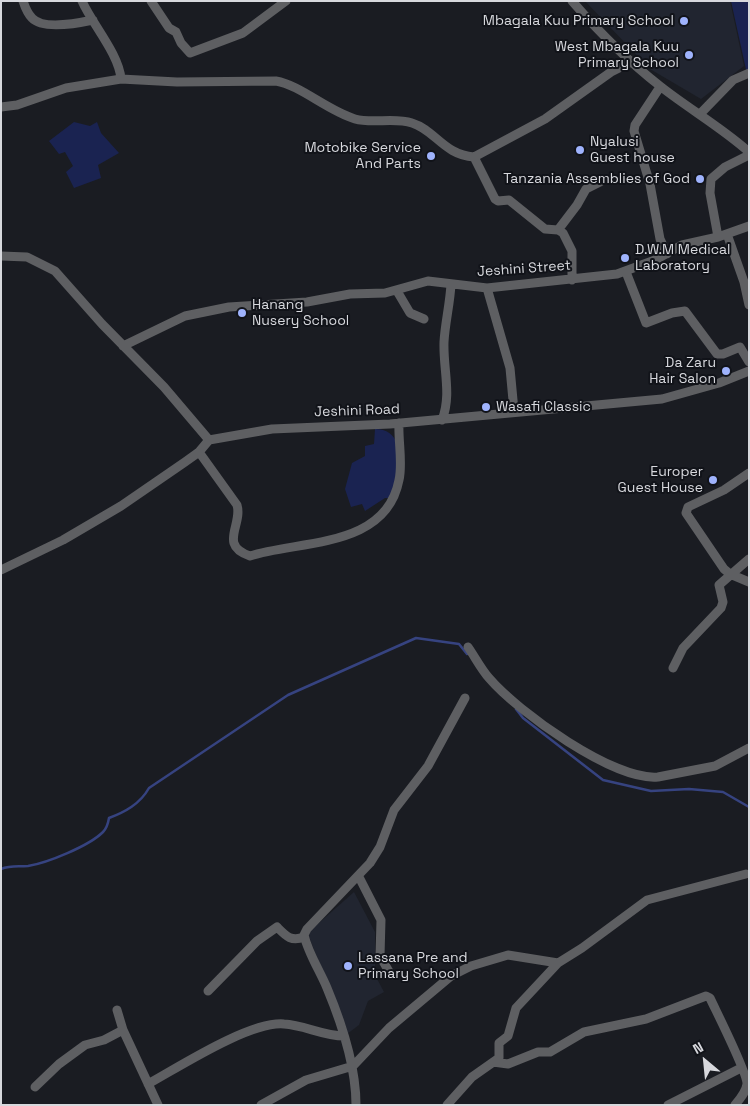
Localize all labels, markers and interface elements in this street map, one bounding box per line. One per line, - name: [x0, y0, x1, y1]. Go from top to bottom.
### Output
- place label: Mbagala Kuu Primary School: [483, 13, 674, 29]
- marker: Mbagala Kuu Primary School: [678, 15, 690, 27]
- place label: West Mbagala Kuu Primary School: [555, 39, 679, 72]
- marker: West Mbagala Kuu Primary School: [683, 49, 695, 61]
- place label: Nyalusi Guest house: [590, 134, 675, 166]
- place label: Motobike Service And Parts: [304, 140, 421, 172]
- marker: Nyalusi Guest house: [574, 144, 586, 156]
- marker: Motobike Service And Parts: [425, 150, 437, 162]
- place label: Tanzania Assemblies of God: [503, 171, 690, 187]
- marker: Tanzania Assemblies of God: [694, 173, 706, 185]
- place label: D.W.M Medical Laboratory: [635, 242, 730, 274]
- marker: D.W.M Medical Laboratory: [619, 252, 631, 264]
- street label: Jeshini Street: [477, 257, 571, 281]
- place label: Hanang Nusery School: [252, 297, 349, 330]
- marker: Hanang Nusery School: [236, 307, 248, 319]
- place label: Da Zaru Hair Salon: [649, 355, 716, 388]
- marker: Da Zaru Hair Salon: [720, 365, 732, 377]
- place label: Wasafi Classic: [496, 399, 591, 415]
- street label: Jeshini Road: [314, 401, 400, 421]
- marker: Wasafi Classic: [480, 401, 492, 413]
- place label: Europer Guest House: [618, 464, 703, 497]
- marker: Europer Guest House: [707, 474, 719, 486]
- place label: Lassana Pre and Primary School: [358, 950, 468, 982]
- marker: Lassana Pre and Primary School: [342, 960, 354, 972]
- north arrow: [680, 1036, 730, 1086]
- text: N: [690, 1038, 706, 1058]

